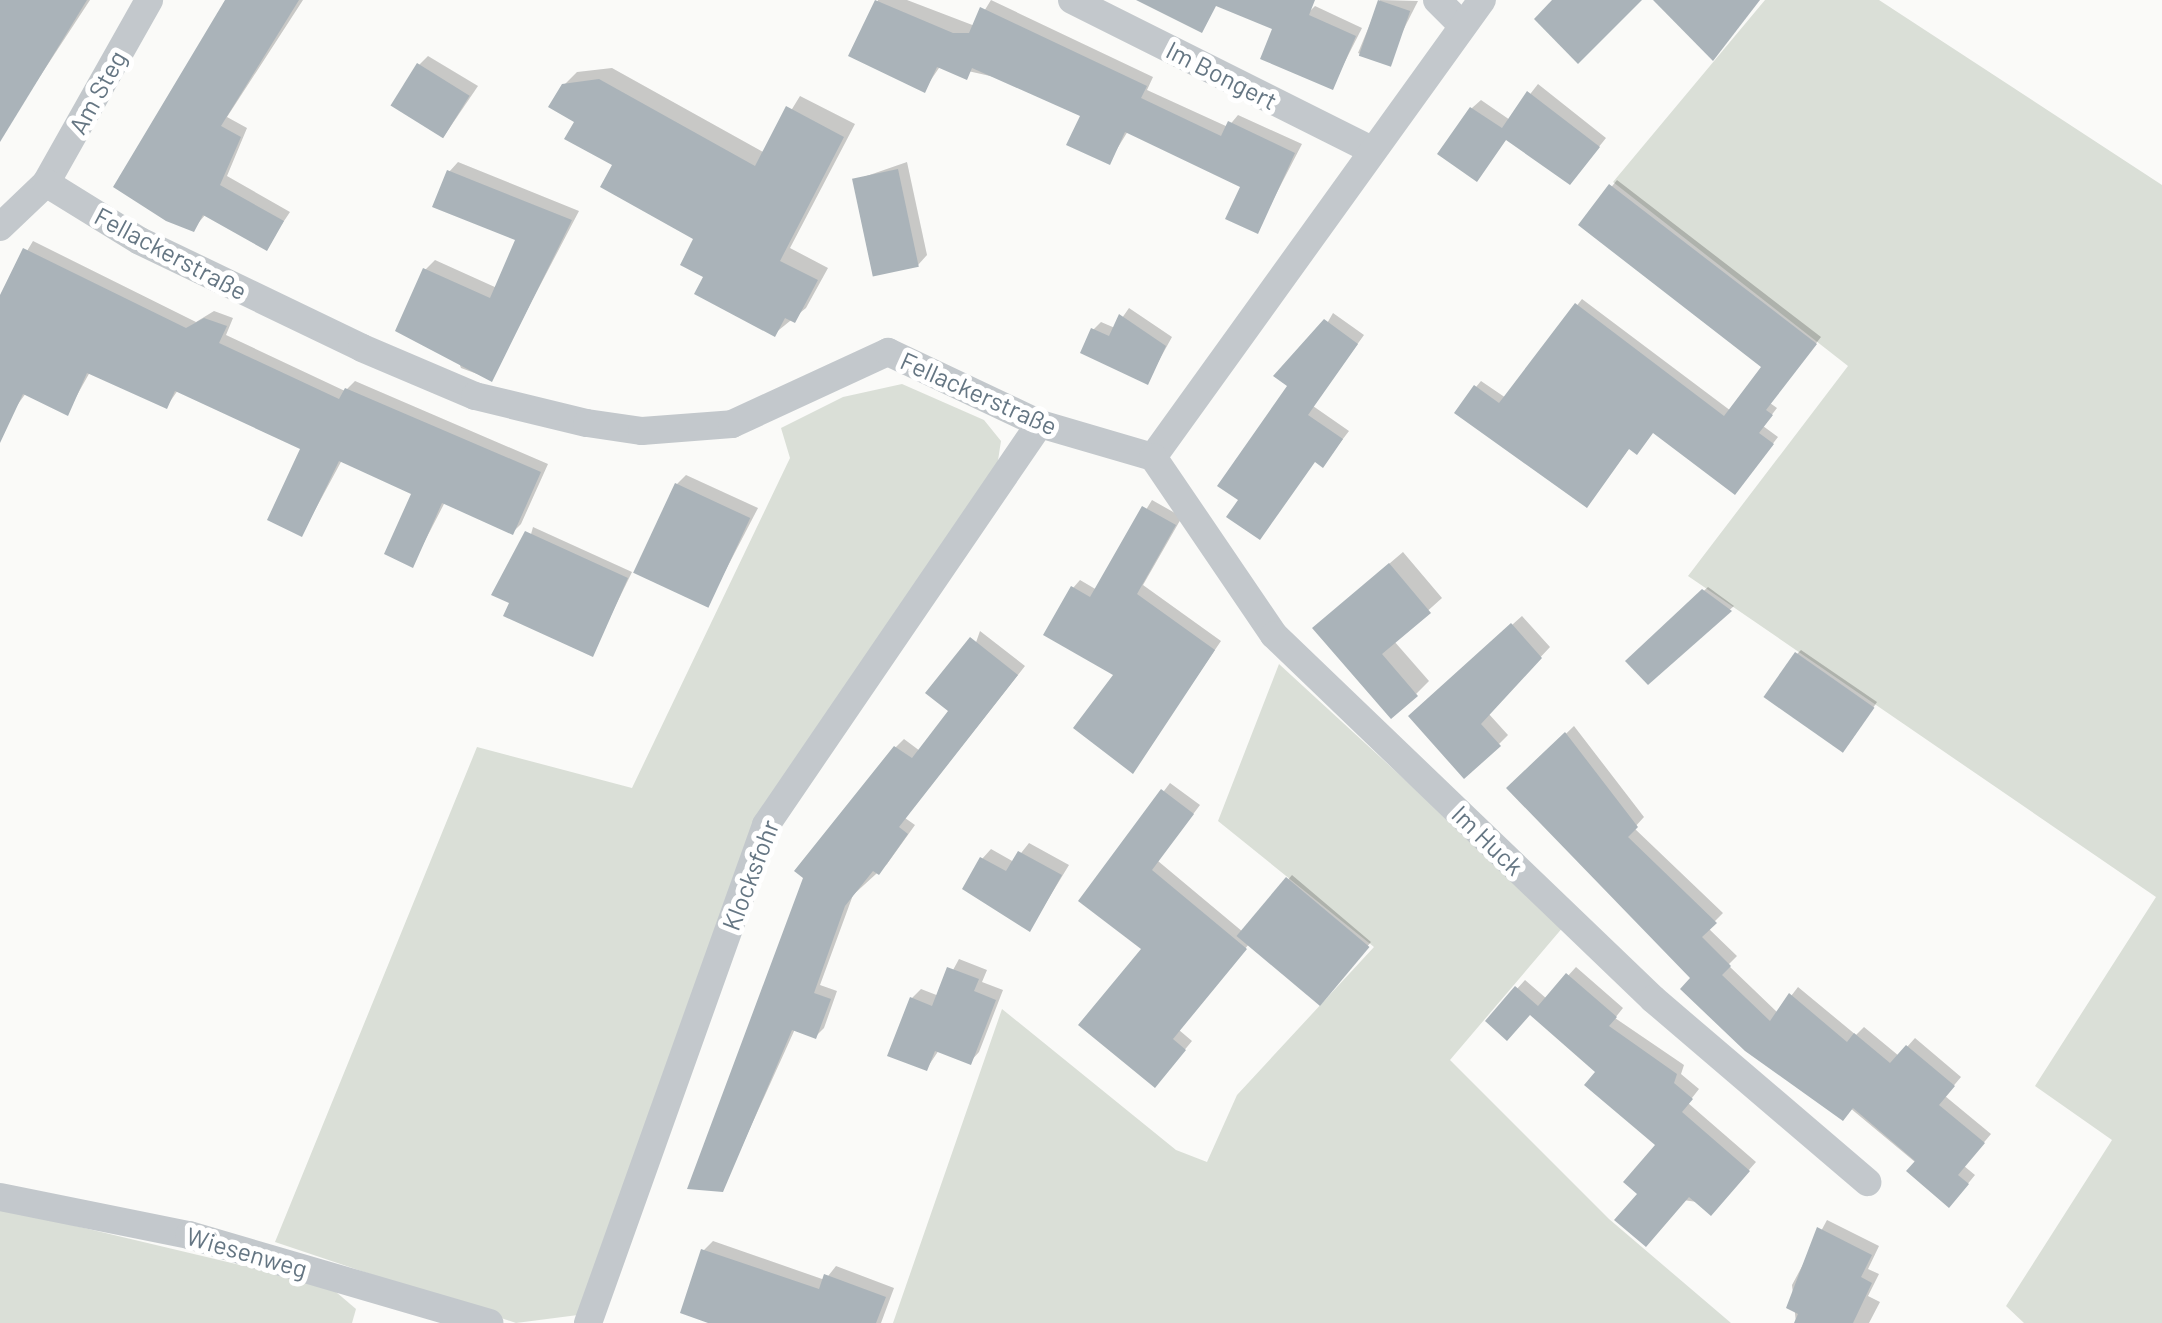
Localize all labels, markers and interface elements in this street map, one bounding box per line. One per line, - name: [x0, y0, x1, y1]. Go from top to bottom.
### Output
- street label: Im Bongert: [1162, 34, 1282, 116]
- street label: Am Steg: [62, 45, 132, 139]
- street label: Fellackerstraße: [90, 200, 252, 306]
- street label: Fellackerstraße: [896, 345, 1062, 441]
- street label: Im Huck: [1446, 799, 1530, 881]
- street label: Klocksfohr: [715, 815, 785, 935]
- street label: Wiesenweg: [183, 1220, 311, 1284]

